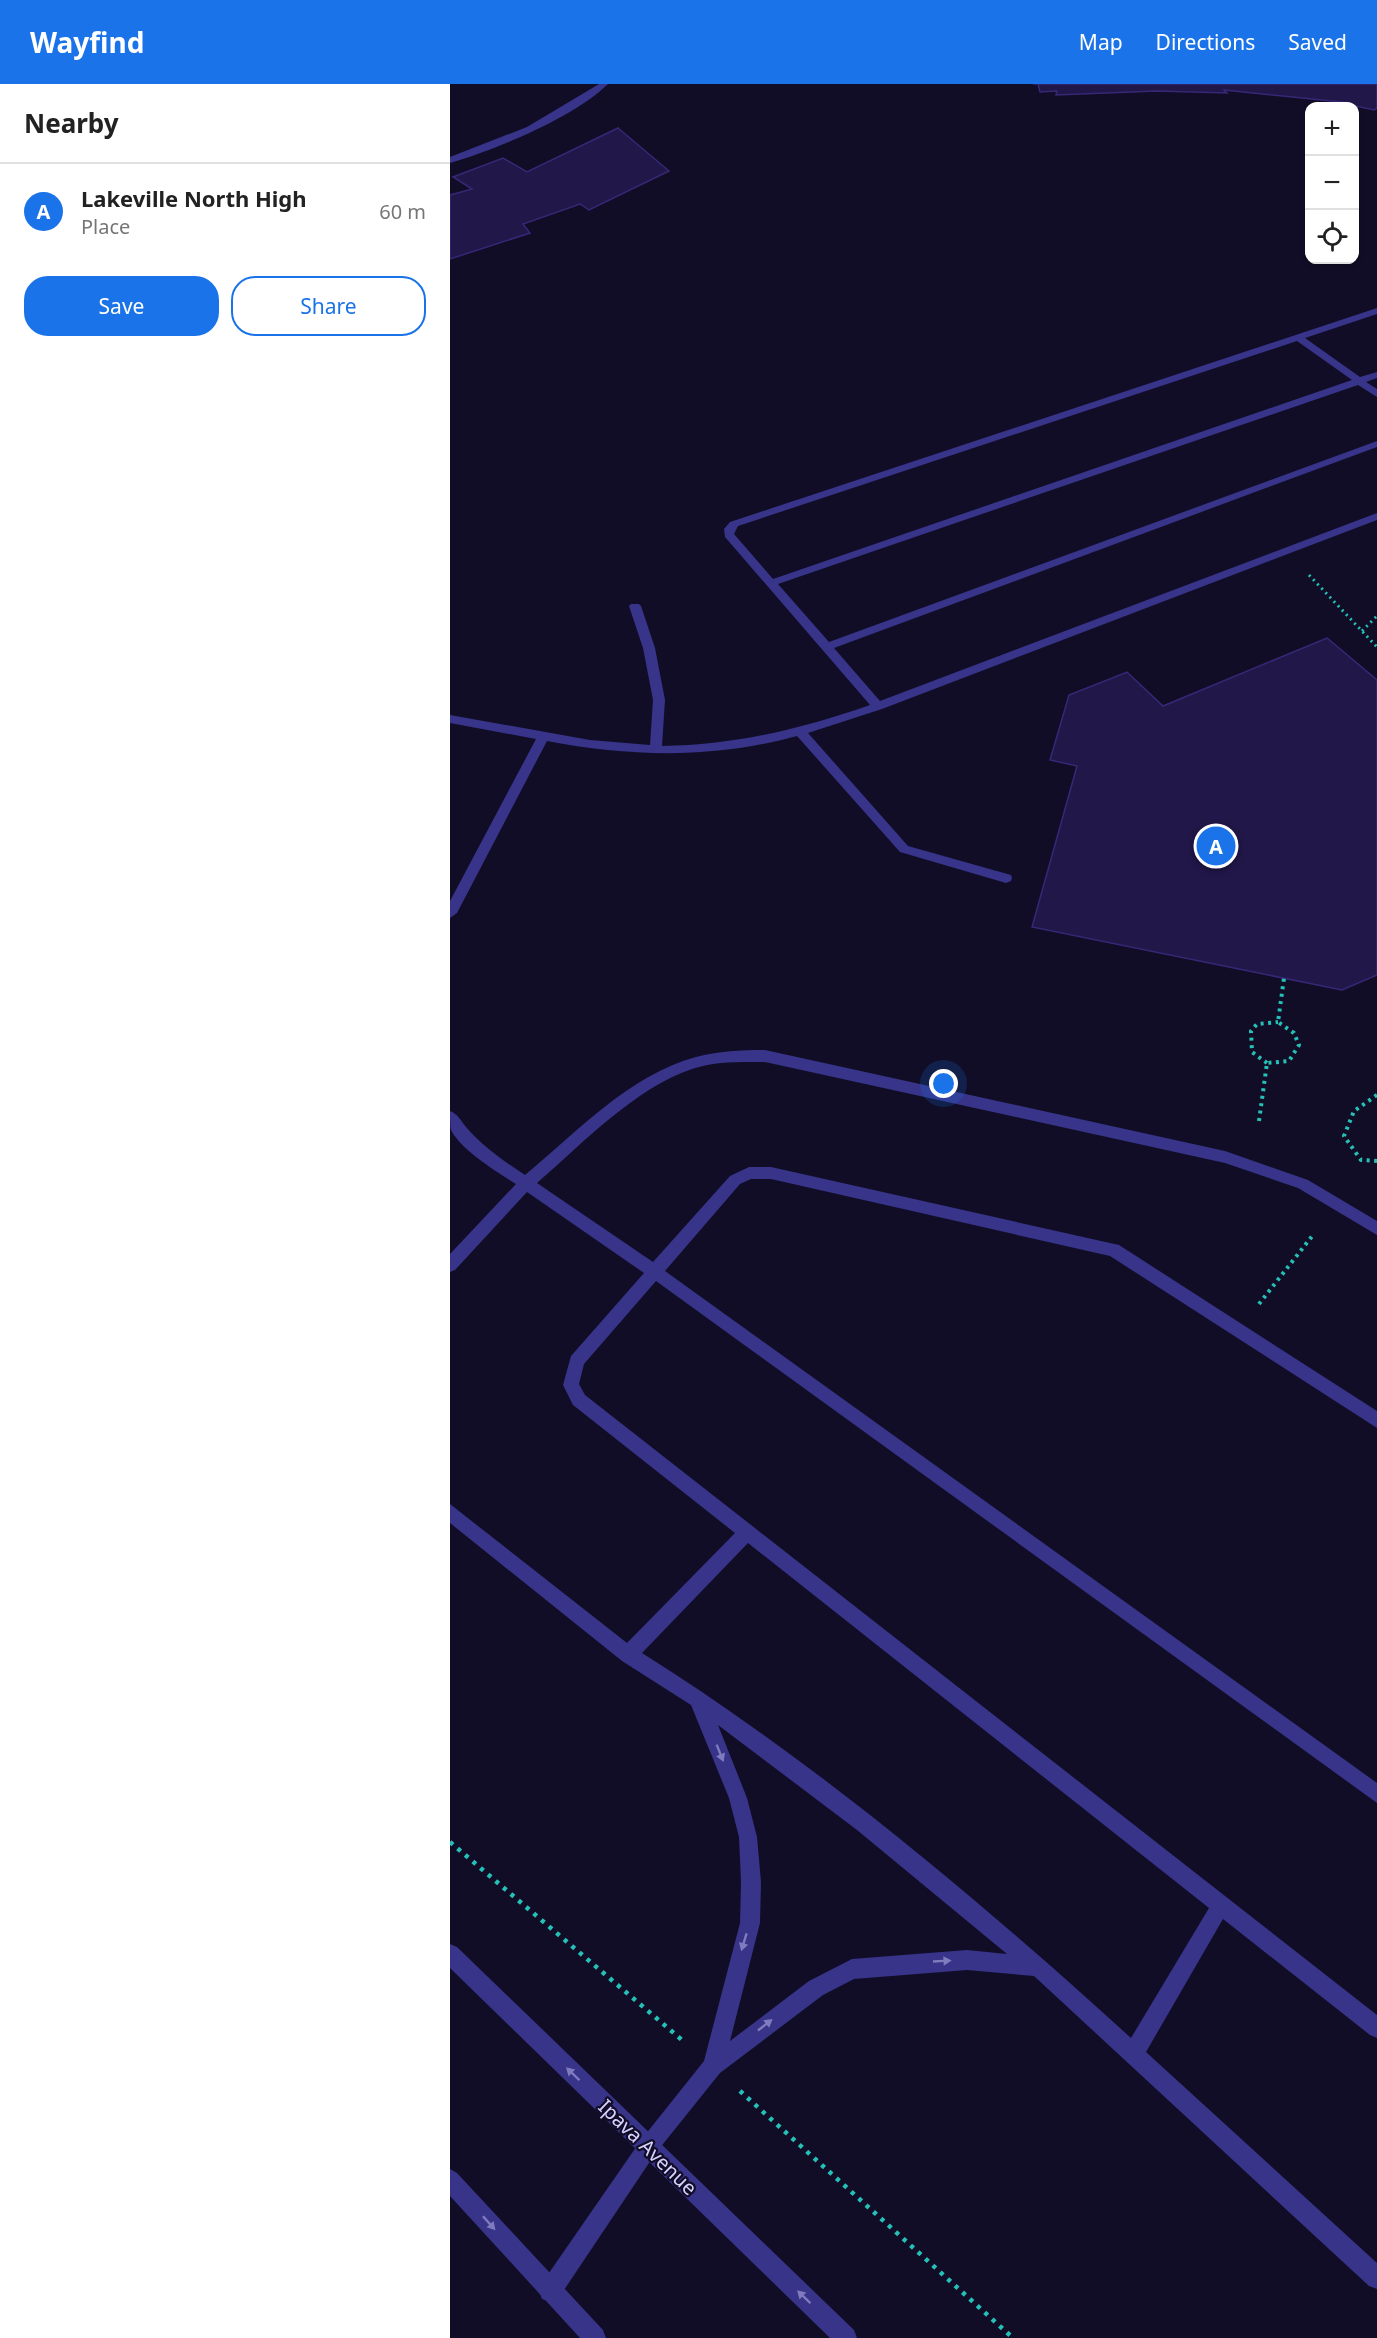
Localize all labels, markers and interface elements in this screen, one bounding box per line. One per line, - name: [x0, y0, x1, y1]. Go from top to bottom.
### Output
- text: Wayfind: [30, 23, 144, 61]
- text: Map: [1079, 28, 1123, 56]
- text: Directions: [1156, 28, 1255, 56]
- text: Saved: [1288, 28, 1347, 56]
- map controls: [1305, 102, 1359, 264]
- button: +: [1305, 102, 1359, 156]
- text: Nearby: [24, 105, 119, 141]
- button: −: [1305, 156, 1359, 210]
- text: Lakeville North High: [81, 183, 307, 213]
- text: A: [37, 198, 50, 225]
- text: 60 m: [379, 198, 426, 225]
- button: locate: [1305, 210, 1359, 264]
- text: Place: [81, 213, 130, 240]
- button: Save: [24, 276, 219, 336]
- button: Share: [231, 276, 426, 336]
- pin: A: [1196, 824, 1236, 868]
- your location: [929, 1069, 958, 1098]
- one-way arrow: [716, 1744, 725, 1762]
- one-way arrow: [739, 1933, 748, 1951]
- one-way arrow: [933, 1956, 952, 1966]
- one-way arrow: [757, 2019, 773, 2032]
- one-way arrow: [567, 2068, 581, 2082]
- street label: Ipava Avenue: [593, 2093, 703, 2201]
- one-way arrow: [482, 2216, 496, 2231]
- one-way arrow: [798, 2291, 812, 2305]

